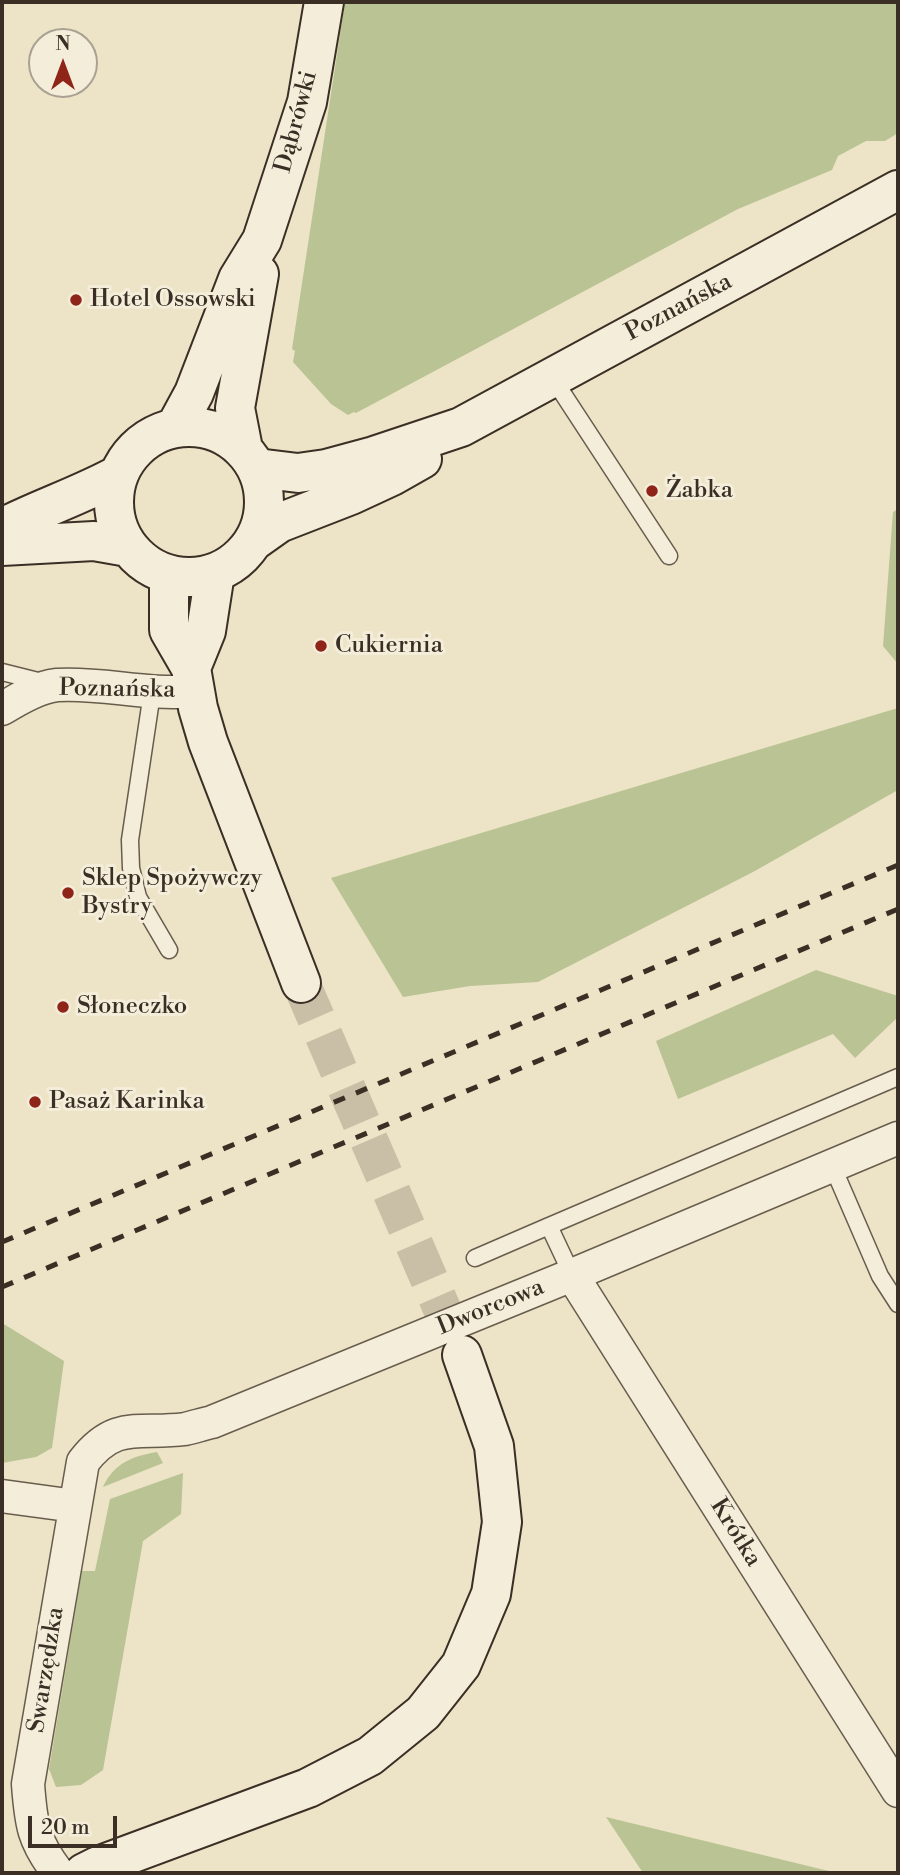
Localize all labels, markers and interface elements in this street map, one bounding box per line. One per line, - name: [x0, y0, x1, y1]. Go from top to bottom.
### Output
- north arrow: [28, 28, 98, 98]
- text: N: [55, 32, 71, 56]
- street label: Dąbrówki: [270, 68, 324, 176]
- street label: Poznańska: [621, 268, 737, 348]
- place label: Hotel Ossowski: [90, 286, 256, 314]
- marker: Hotel Ossowski: [68, 292, 84, 308]
- place label: Żabka: [666, 477, 733, 505]
- marker: Żabka: [644, 483, 660, 499]
- place label: Cukiernia: [335, 632, 443, 660]
- marker: Cukiernia: [313, 638, 329, 654]
- street label: Poznańska: [59, 675, 175, 705]
- place label: Sklep Spożywczy Bystry: [82, 865, 262, 921]
- marker: Sklep Spożywczy Bystry: [60, 885, 76, 901]
- place label: Słoneczko: [77, 993, 187, 1021]
- marker: Słoneczko: [55, 999, 71, 1015]
- place label: Pasaż Karinka: [49, 1088, 205, 1116]
- marker: Pasaż Karinka: [27, 1094, 43, 1110]
- street label: Dworcowa: [433, 1274, 549, 1342]
- street label: Krótka: [703, 1494, 767, 1572]
- street label: Swarzędzka: [23, 1605, 71, 1735]
- scale bar: [32, 1801, 121, 1845]
- text: 20 m: [41, 1815, 90, 1841]

